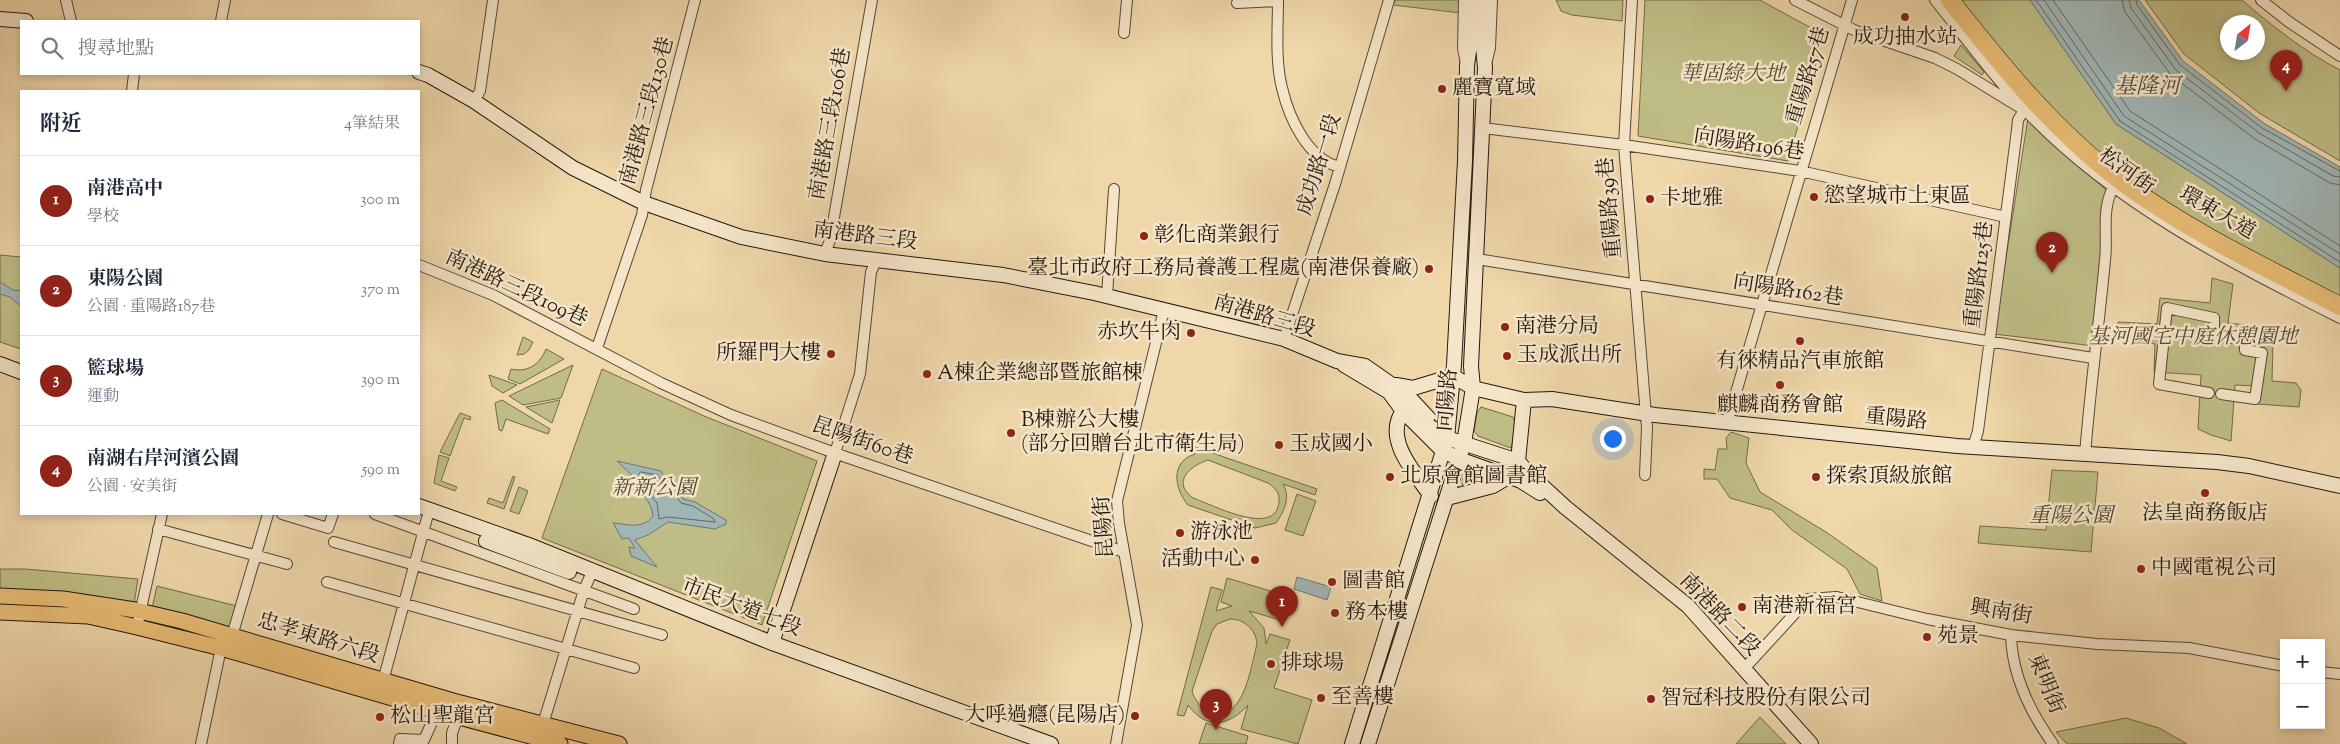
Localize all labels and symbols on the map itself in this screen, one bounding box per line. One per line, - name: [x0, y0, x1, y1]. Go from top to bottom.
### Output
- marker: 成功抽水站: [1899, 11, 1911, 23]
- north arrow: [2220, 15, 2265, 60]
- street label: 重陽路57巷: [1780, 23, 1838, 129]
- place label: 成功抽水站: [1853, 23, 1958, 53]
- street label: 南港路三段130巷: [614, 33, 682, 189]
- street label: 南港路三段106巷: [803, 45, 859, 203]
- pin: 4: [2270, 50, 2302, 91]
- park label: 華固綠大地: [1681, 60, 1787, 90]
- water label: 基隆河: [2114, 72, 2184, 104]
- place label: 麗寶寬域: [1452, 74, 1536, 104]
- marker: 麗寶寬域: [1436, 83, 1448, 95]
- street label: 成功路一段: [1290, 110, 1350, 220]
- street label: 向陽路196巷: [1692, 121, 1806, 169]
- street label: 松河街: [2092, 141, 2160, 203]
- street label: 重陽路39巷: [1592, 156, 1630, 260]
- street label: 環東大道: [2173, 180, 2261, 248]
- place label: 慾望城市上東區: [1824, 182, 1971, 212]
- place label: 卡地雅: [1660, 184, 1723, 214]
- marker: 慾望城市上東區: [1808, 191, 1820, 203]
- marker: 卡地雅: [1644, 193, 1656, 205]
- street label: 南港路三段: [811, 216, 919, 258]
- street label: 重陽路125巷: [1959, 219, 2001, 331]
- place label: 彰化商業銀行: [1154, 221, 1280, 251]
- marker: 彰化商業銀行: [1138, 230, 1150, 242]
- pin: 2: [2036, 232, 2068, 273]
- street label: 南港路三段109巷: [440, 243, 592, 335]
- place label: 臺北市政府工務局養護工程處(南港保養廠): [1027, 254, 1419, 284]
- marker: 臺北市政府工務局養護工程處(南港保養廠): [1423, 263, 1435, 275]
- street label: 向陽路162巷: [1731, 267, 1845, 315]
- street label: 南港路三段: [1209, 288, 1319, 346]
- place label: 南港分局: [1515, 312, 1599, 342]
- place label: 赤坎牛肉: [1097, 318, 1181, 348]
- marker: 南港分局: [1499, 321, 1511, 333]
- park label: 基河國宅中庭休憩園地: [2088, 323, 2300, 353]
- marker: 赤坎牛肉: [1185, 327, 1197, 339]
- marker: 有徠精品汽車旅館: [1794, 335, 1806, 347]
- place label: 所羅門大樓: [716, 339, 821, 369]
- place label: 玉成派出所: [1517, 341, 1622, 371]
- place label: 有徠精品汽車旅館: [1716, 347, 1884, 377]
- marker: 所羅門大樓: [825, 348, 837, 360]
- marker: 玉成派出所: [1501, 350, 1513, 362]
- place label: A棟企業總部暨旅館棟: [937, 359, 1143, 389]
- street label: 向陽路: [1430, 367, 1466, 433]
- marker: A棟企業總部暨旅館棟: [921, 368, 933, 380]
- marker: 麒麟商務會館: [1774, 379, 1786, 391]
- place label: 麒麟商務會館: [1717, 391, 1843, 421]
- street label: 重陽路: [1863, 402, 1929, 438]
- place label: B棟辦公大樓 (部分回贈台北市衛生局): [1021, 406, 1245, 460]
- street label: 昆陽街60巷: [807, 411, 917, 473]
- your location: [1600, 426, 1626, 452]
- marker: B棟辦公大樓 (部分回贈台北市衛生局): [1005, 427, 1017, 439]
- place label: 玉成國小: [1289, 430, 1373, 460]
- marker: 玉成國小: [1273, 439, 1285, 451]
- place label: 北原會館圖書館: [1400, 462, 1547, 492]
- place label: 探索頂級旅館: [1826, 462, 1952, 492]
- marker: 北原會館圖書館: [1384, 471, 1396, 483]
- marker: 探索頂級旅館: [1810, 471, 1822, 483]
- park label: 新新公園: [612, 474, 699, 504]
- marker: 法皇商務飯店: [2199, 487, 2211, 499]
- street label: 昆陽街: [1088, 495, 1122, 559]
- place label: 法皇商務飯店: [2142, 499, 2268, 529]
- park label: 重陽公園: [2029, 502, 2116, 532]
- place label: 游泳池: [1190, 518, 1253, 548]
- marker: 游泳池: [1174, 527, 1186, 539]
- place label: 活動中心: [1161, 545, 1245, 575]
- marker: 活動中心: [1249, 554, 1261, 566]
- place label: 中國電視公司: [2151, 554, 2277, 584]
- marker: 中國電視公司: [2135, 563, 2147, 575]
- place label: 圖書館: [1342, 567, 1405, 597]
- street label: 南港路二段: [1672, 567, 1766, 663]
- street label: 市民大道七段: [677, 571, 805, 645]
- marker: 圖書館: [1326, 576, 1338, 588]
- pin: 1: [1266, 586, 1298, 627]
- place label: 南港新福宮: [1752, 592, 1857, 622]
- street label: 興南街: [1968, 593, 2034, 633]
- place label: 務本樓: [1345, 598, 1408, 628]
- marker: 南港新福宮: [1736, 601, 1748, 613]
- street label: 忠孝東路六段: [253, 606, 383, 672]
- marker: 務本樓: [1329, 607, 1341, 619]
- place label: 苑景: [1937, 622, 1979, 652]
- marker: 苑景: [1921, 631, 1933, 643]
- place label: 排球場: [1281, 649, 1344, 679]
- street label: 東明街: [2019, 649, 2071, 719]
- marker: 排球場: [1265, 658, 1277, 670]
- place label: 至善樓: [1331, 683, 1394, 713]
- place label: 智冠科技股份有限公司: [1661, 684, 1871, 714]
- pin: 3: [1200, 689, 1232, 730]
- marker: 至善樓: [1315, 692, 1327, 704]
- marker: 智冠科技股份有限公司: [1645, 693, 1657, 705]
- place label: 大呼過癮(昆陽店): [964, 701, 1125, 731]
- place label: 松山聖龍宮: [390, 702, 495, 732]
- marker: 大呼過癮(昆陽店): [1129, 710, 1141, 722]
- marker: 松山聖龍宮: [374, 711, 386, 723]

